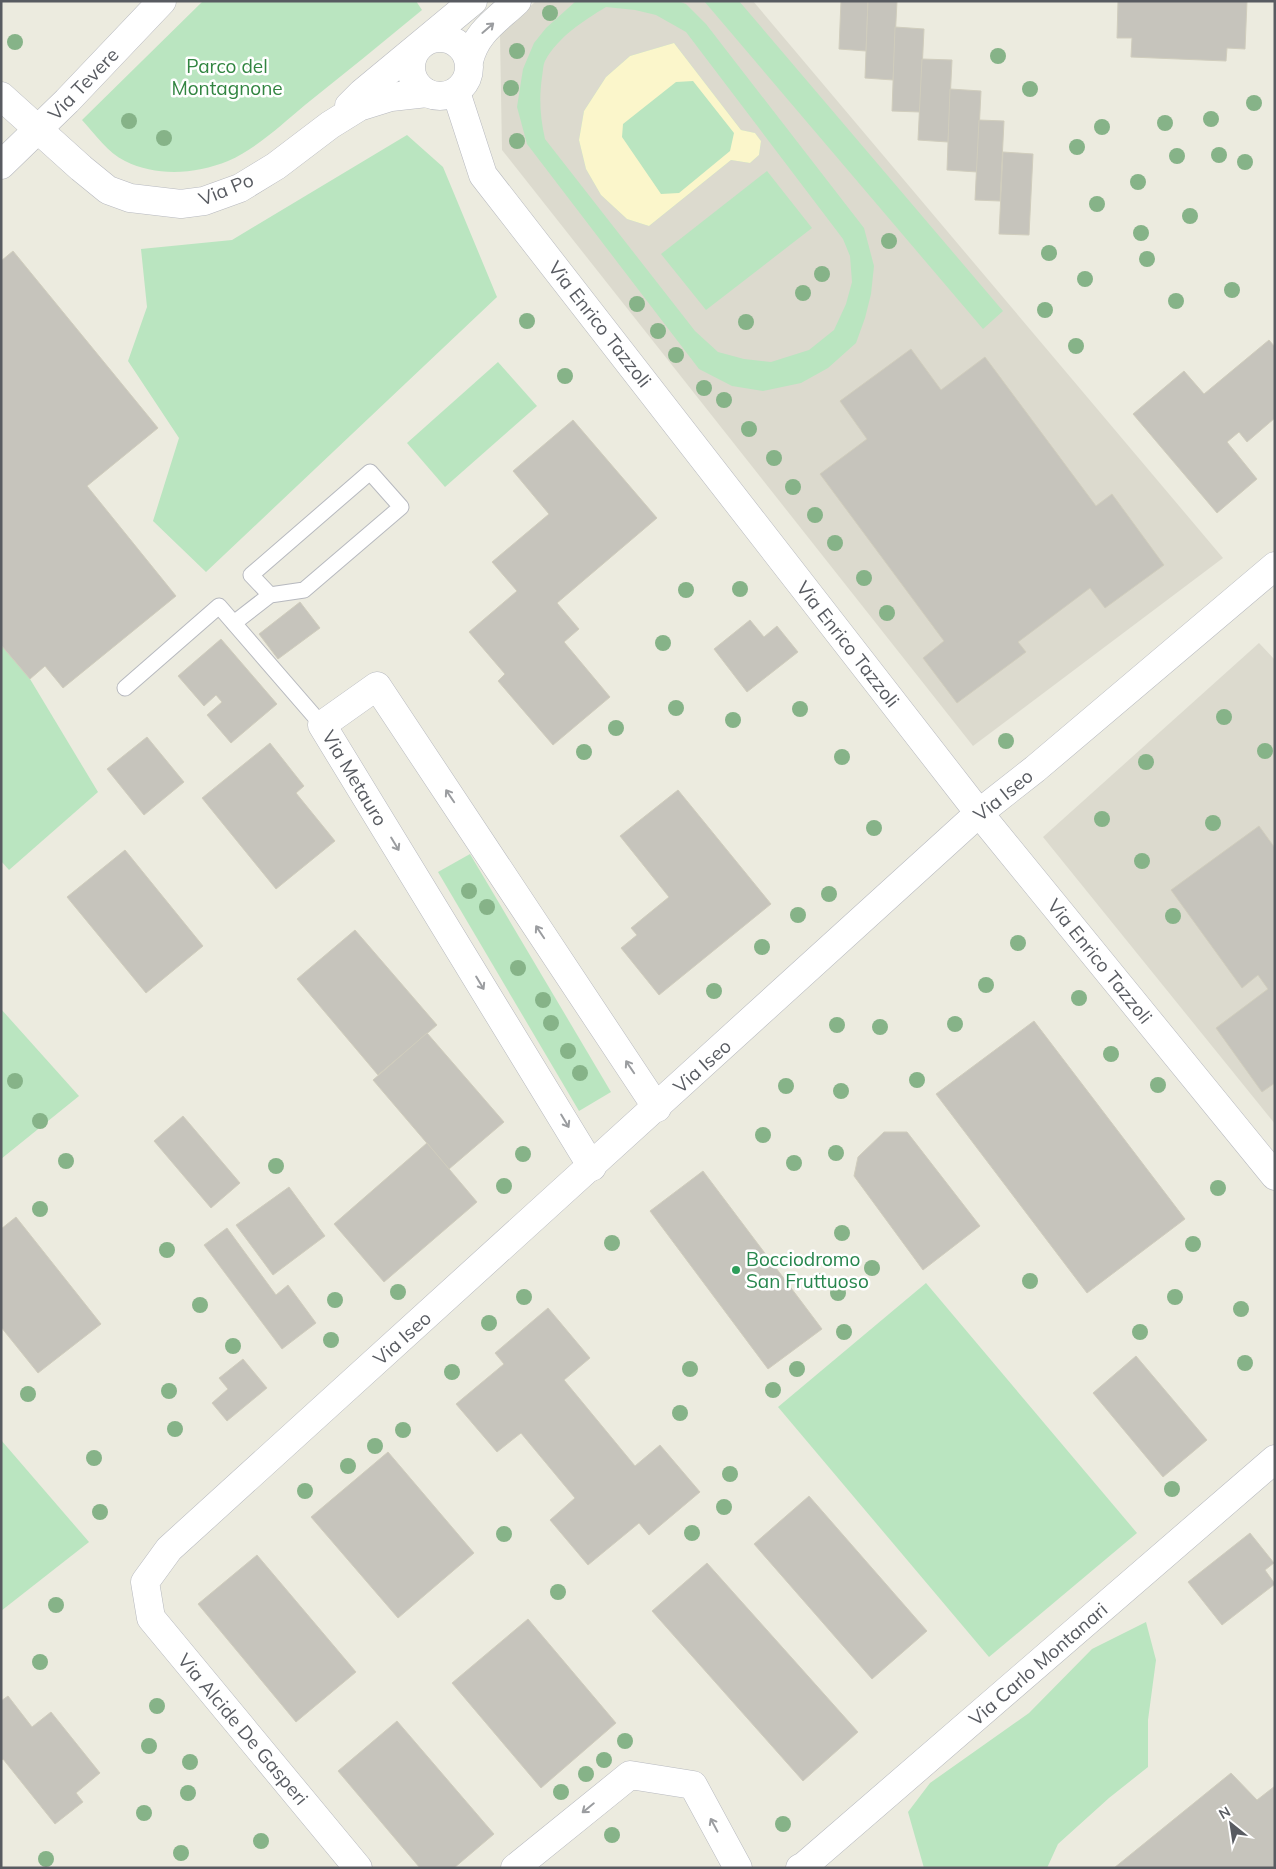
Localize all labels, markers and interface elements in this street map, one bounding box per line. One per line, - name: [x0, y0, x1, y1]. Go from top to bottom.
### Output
- one-way arrow: [481, 22, 494, 33]
- street label: Via Tevere: [42, 43, 124, 125]
- park label: Parco del Montagnone: [171, 54, 283, 100]
- street label: Via Po: [195, 167, 257, 211]
- street label: Via Enrico Tazzoli: [543, 256, 657, 392]
- street label: Via Enrico Tazzoli: [791, 576, 905, 712]
- street label: Via Metauro: [317, 726, 393, 830]
- street label: Via Iseo: [968, 764, 1038, 826]
- one-way arrow: [445, 790, 455, 804]
- one-way arrow: [391, 836, 401, 850]
- street label: Via Enrico Tazzoli: [1042, 894, 1158, 1028]
- one-way arrow: [535, 925, 545, 939]
- one-way arrow: [475, 975, 485, 989]
- street label: Via Iseo: [668, 1034, 736, 1098]
- one-way arrow: [625, 1060, 636, 1074]
- one-way arrow: [560, 1114, 570, 1128]
- place label: Bocciodromo San Fruttuoso: [746, 1247, 869, 1293]
- marker: Bocciodromo San Fruttuoso: [730, 1264, 742, 1276]
- street label: Via Iseo: [368, 1306, 436, 1370]
- street label: Via Carlo Montanari: [964, 1597, 1112, 1731]
- street label: Via Alcide De Gasperi: [173, 1648, 313, 1810]
- north arrow: [1206, 1799, 1256, 1849]
- text: N: [1215, 1802, 1234, 1823]
- one-way arrow: [582, 1803, 595, 1814]
- one-way arrow: [709, 1818, 719, 1833]

